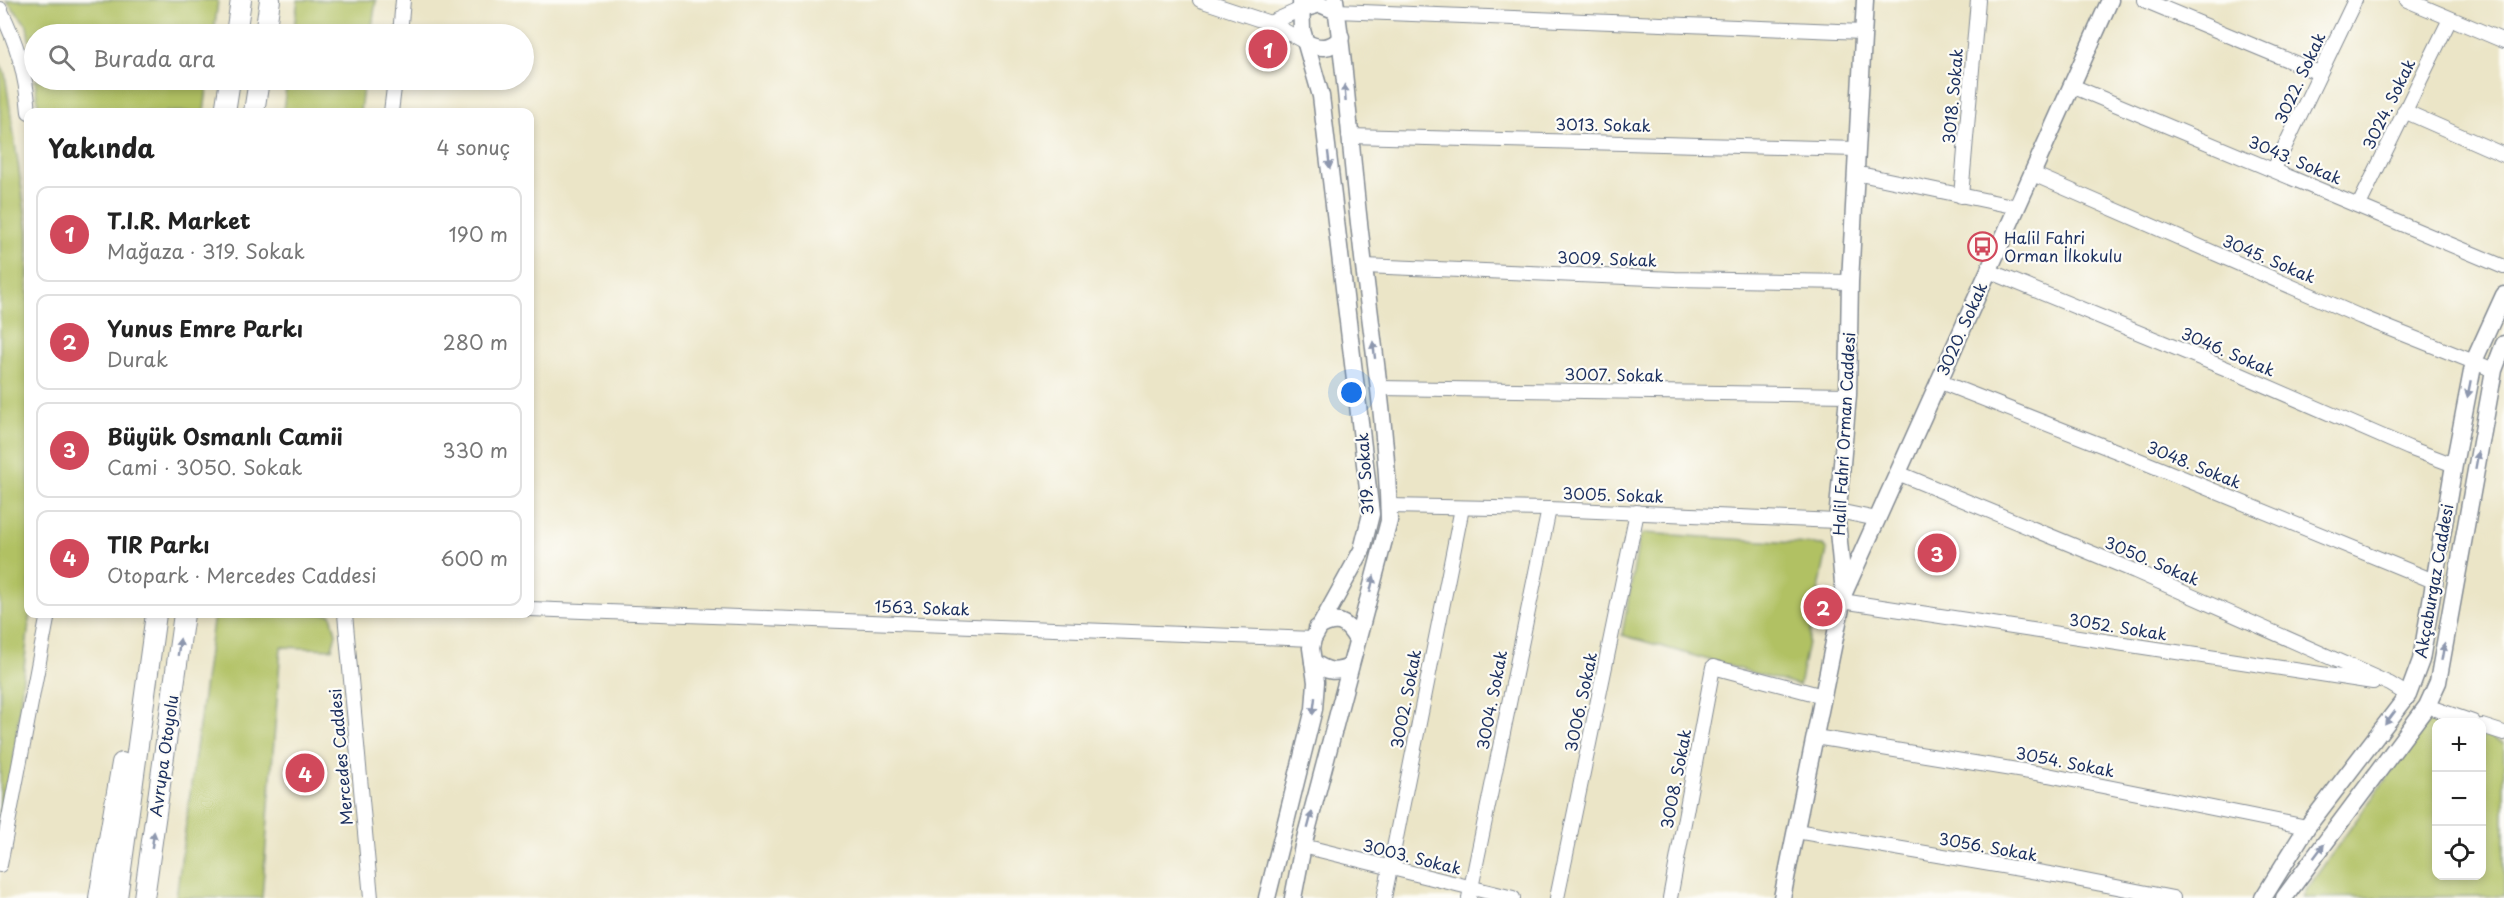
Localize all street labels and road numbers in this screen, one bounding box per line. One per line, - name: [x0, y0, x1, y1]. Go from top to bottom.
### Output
- street label: 3022. Sokak: [2267, 28, 2331, 127]
- street label: 3018. Sokak: [1936, 47, 1968, 145]
- street label: 3024. Sokak: [2356, 54, 2420, 153]
- street label: 3013. Sokak: [1555, 111, 1651, 137]
- street label: 3043. Sokak: [2245, 129, 2346, 190]
- street label: 3045. Sokak: [2219, 228, 2320, 289]
- street label: 3009. Sokak: [1557, 244, 1657, 272]
- street label: 3020. Sokak: [1930, 278, 1992, 379]
- street label: 3046. Sokak: [2178, 321, 2279, 382]
- street label: Halil Fahri Orman Caddesi: [1826, 332, 1860, 536]
- street label: 3007. Sokak: [1564, 361, 1664, 387]
- street label: 319. Sokak: [1349, 432, 1379, 516]
- street label: 3048. Sokak: [2144, 434, 2245, 494]
- street label: 3005. Sokak: [1562, 480, 1664, 508]
- street label: Akçaburgaz Caddesi: [2408, 502, 2458, 660]
- street label: 3050. Sokak: [2101, 529, 2204, 591]
- street label: 1563. Sokak: [874, 593, 970, 621]
- street label: 3052. Sokak: [2067, 606, 2169, 646]
- street label: 3002. Sokak: [1384, 647, 1426, 751]
- street label: 3004. Sokak: [1470, 648, 1512, 752]
- street label: 3006. Sokak: [1558, 650, 1602, 754]
- street label: Mercedes Caddesi: [322, 688, 358, 826]
- street label: Avrupa Otoyolu: [143, 693, 183, 818]
- street label: 3008. Sokak: [1654, 727, 1697, 831]
- street label: 3054. Sokak: [2014, 740, 2117, 782]
- street label: 3056. Sokak: [1937, 826, 2039, 867]
- street label: 3003. Sokak: [1360, 832, 1464, 880]

